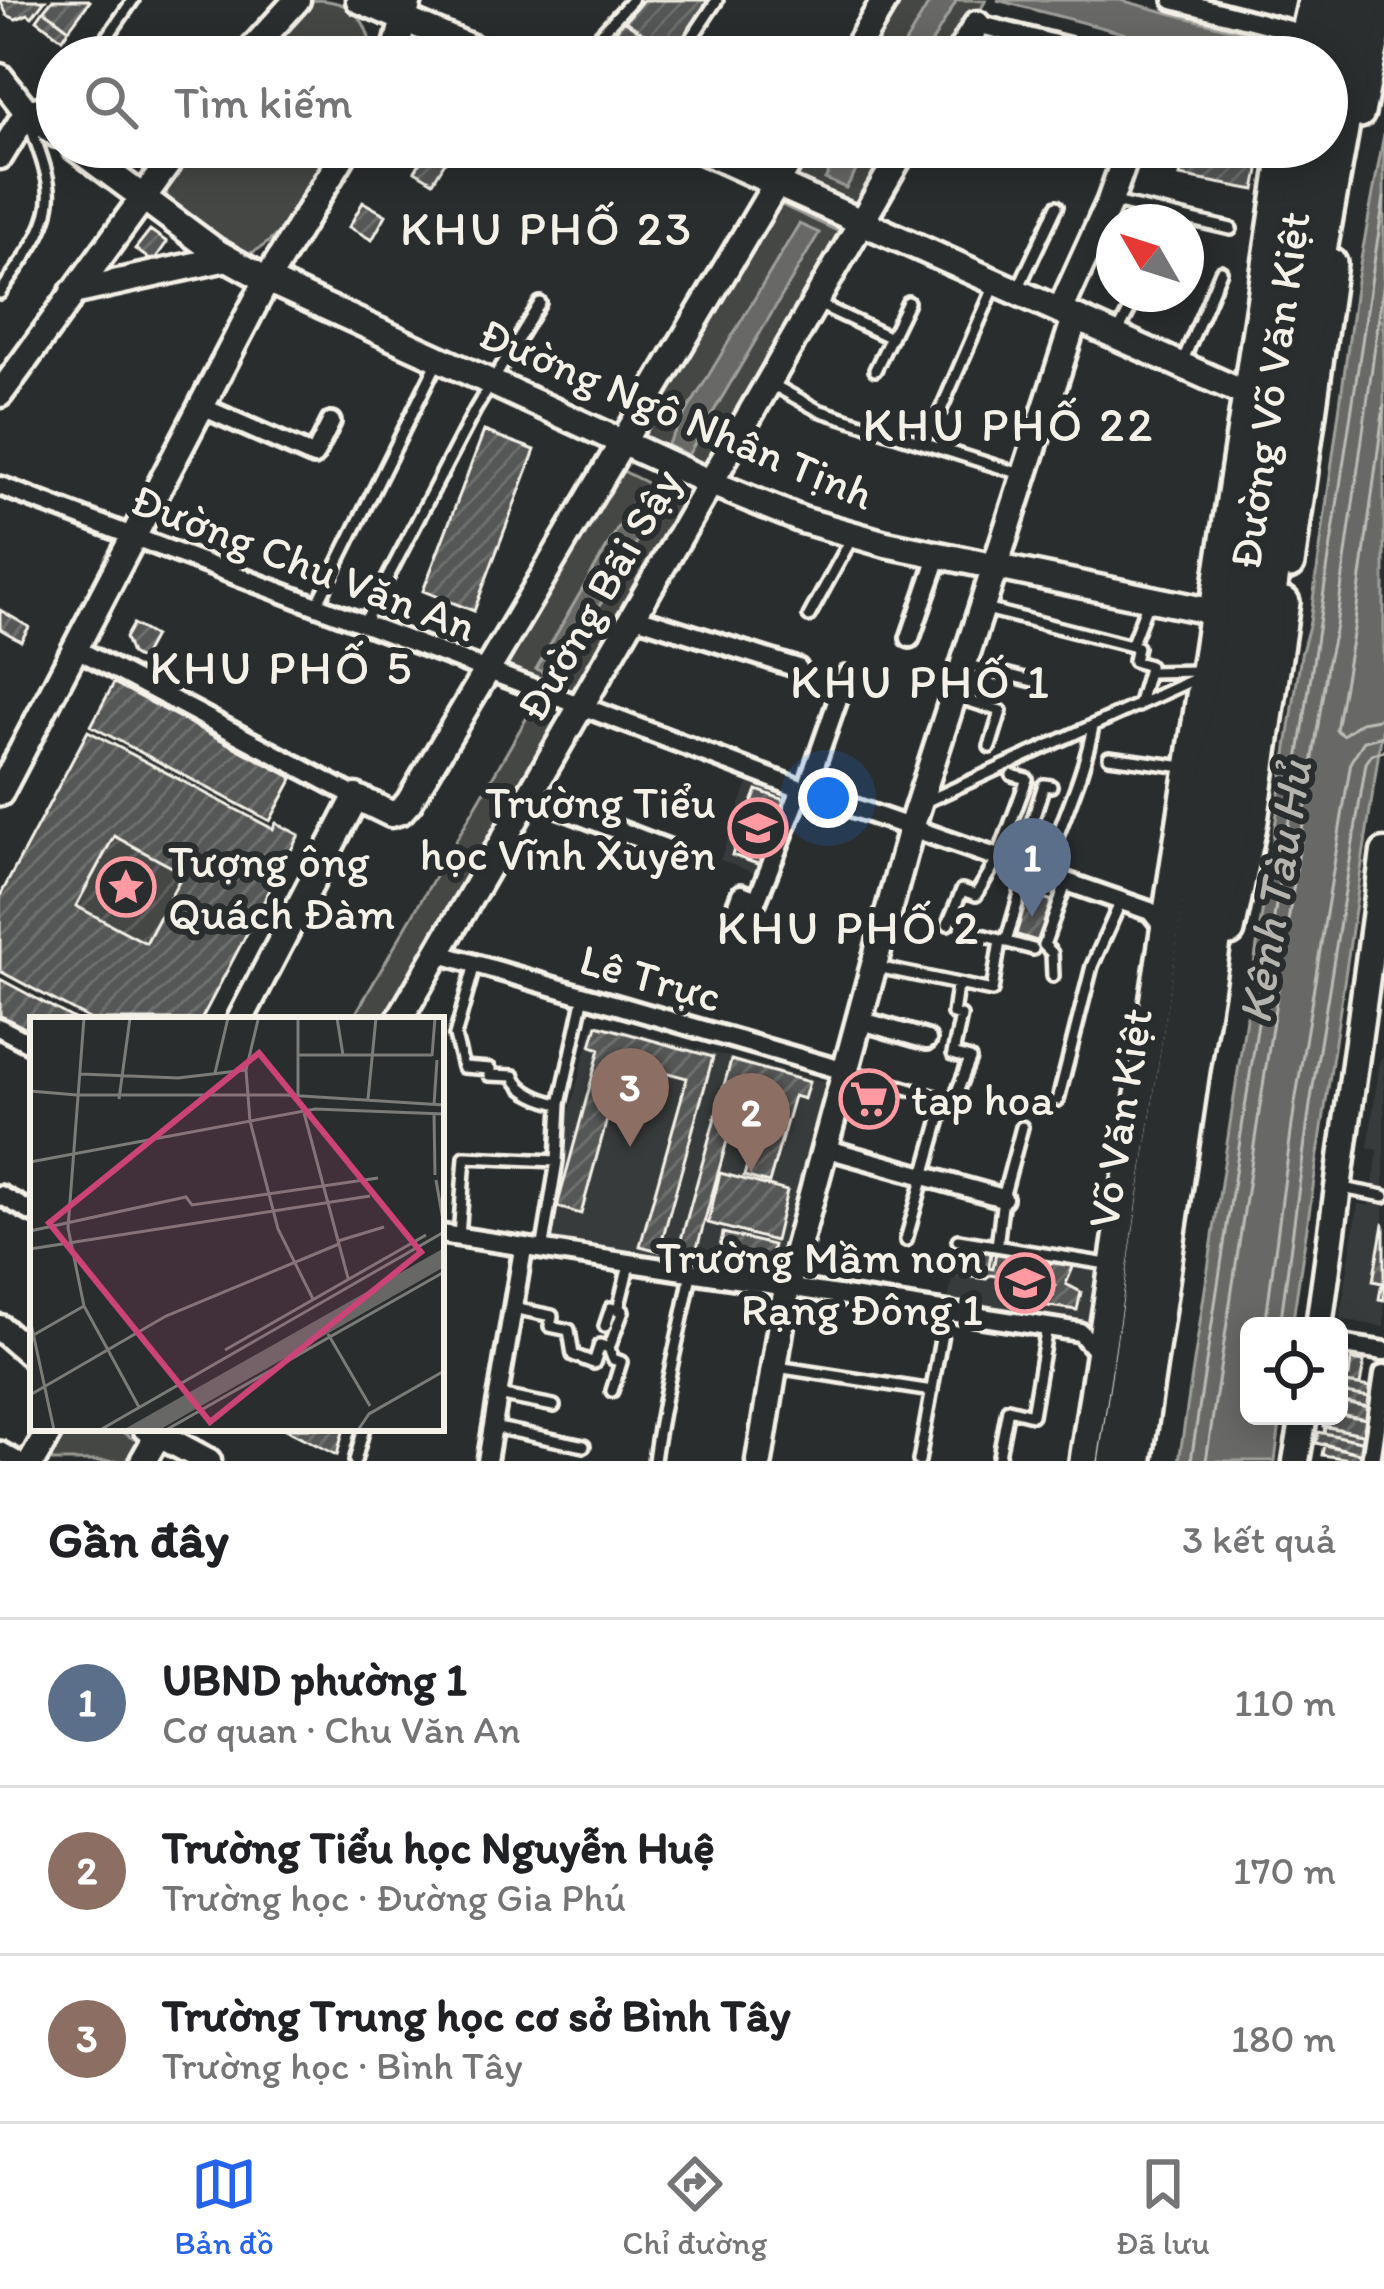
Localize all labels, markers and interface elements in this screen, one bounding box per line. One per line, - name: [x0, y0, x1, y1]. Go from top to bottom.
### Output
- search box: [36, 36, 1348, 168]
- icon: search: [78, 69, 144, 135]
- text: Tìm kiếm: [174, 75, 353, 129]
- district label: KHU PHỐ 23: [400, 199, 694, 257]
- north arrow: [1096, 204, 1204, 312]
- street label: Đường Võ Văn Kiệt: [1217, 208, 1321, 572]
- street label: Đường Ngô Nhân Tịnh: [471, 305, 883, 521]
- district label: KHU PHỐ 22: [862, 395, 1156, 453]
- street label: Đường Bãi Sậy: [504, 458, 692, 730]
- street label: Đường Chu Văn An: [124, 471, 484, 653]
- district label: KHU PHỐ 5: [150, 638, 414, 696]
- district label: KHU PHỐ 1: [790, 652, 1052, 710]
- water label: Kênh Tàu Hủ: [1225, 755, 1324, 1027]
- your location: [798, 768, 858, 828]
- place label: Trường Tiểu học Vĩnh Xuyên: [420, 775, 716, 881]
- school or university icon: Trường Tiểu học Vĩnh Xuyên: [727, 797, 789, 859]
- pin: 1: [993, 818, 1071, 917]
- place label: Tượng ông Quách Đàm: [168, 834, 395, 940]
- place icon: Tượng ông Quách Đàm: [95, 856, 157, 918]
- district label: KHU PHỐ 2: [717, 898, 982, 956]
- street label: Lê Trực: [574, 931, 728, 1023]
- street label: Võ Văn Kiệt: [1075, 1004, 1163, 1232]
- inset map: [30, 1017, 444, 1431]
- pin: 3: [591, 1048, 669, 1147]
- supermarket icon: tap hoa: [838, 1068, 900, 1130]
- place label: tap hoa: [911, 1072, 1054, 1126]
- pin: 2: [712, 1073, 790, 1172]
- place label: Trường Mầm non Rạng Đông 1: [656, 1230, 983, 1336]
- school or university icon: Trường Mầm non Rạng Đông 1: [994, 1252, 1056, 1314]
- map controls: [1240, 1317, 1348, 1425]
- button: locate: [1240, 1317, 1348, 1425]
- text: Gần đây: [48, 1509, 229, 1570]
- text: 3 kết quả: [1182, 1516, 1336, 1563]
- text: UBND phường 1: [162, 1652, 467, 1706]
- text: 1: [78, 1679, 96, 1726]
- text: 110 m: [1234, 1679, 1336, 1726]
- text: Cơ quan · Chu Văn An: [162, 1706, 521, 1753]
- text: Trường Tiểu học Nguyễn Huệ: [162, 1820, 715, 1874]
- text: 2: [77, 1847, 97, 1894]
- text: 170 m: [1233, 1847, 1336, 1894]
- text: Trường học · Đường Gia Phú: [162, 1874, 626, 1921]
- text: Trường Trung học cơ sở Bình Tây: [162, 1988, 791, 2042]
- text: 3: [76, 2015, 98, 2062]
- text: 180 m: [1231, 2015, 1336, 2062]
- text: Trường học · Bình Tây: [162, 2042, 523, 2089]
- tab: Bản đồ: [174, 2151, 274, 2262]
- tab: Chỉ đường: [622, 2151, 767, 2262]
- tab: Đã lưu: [1116, 2151, 1210, 2262]

